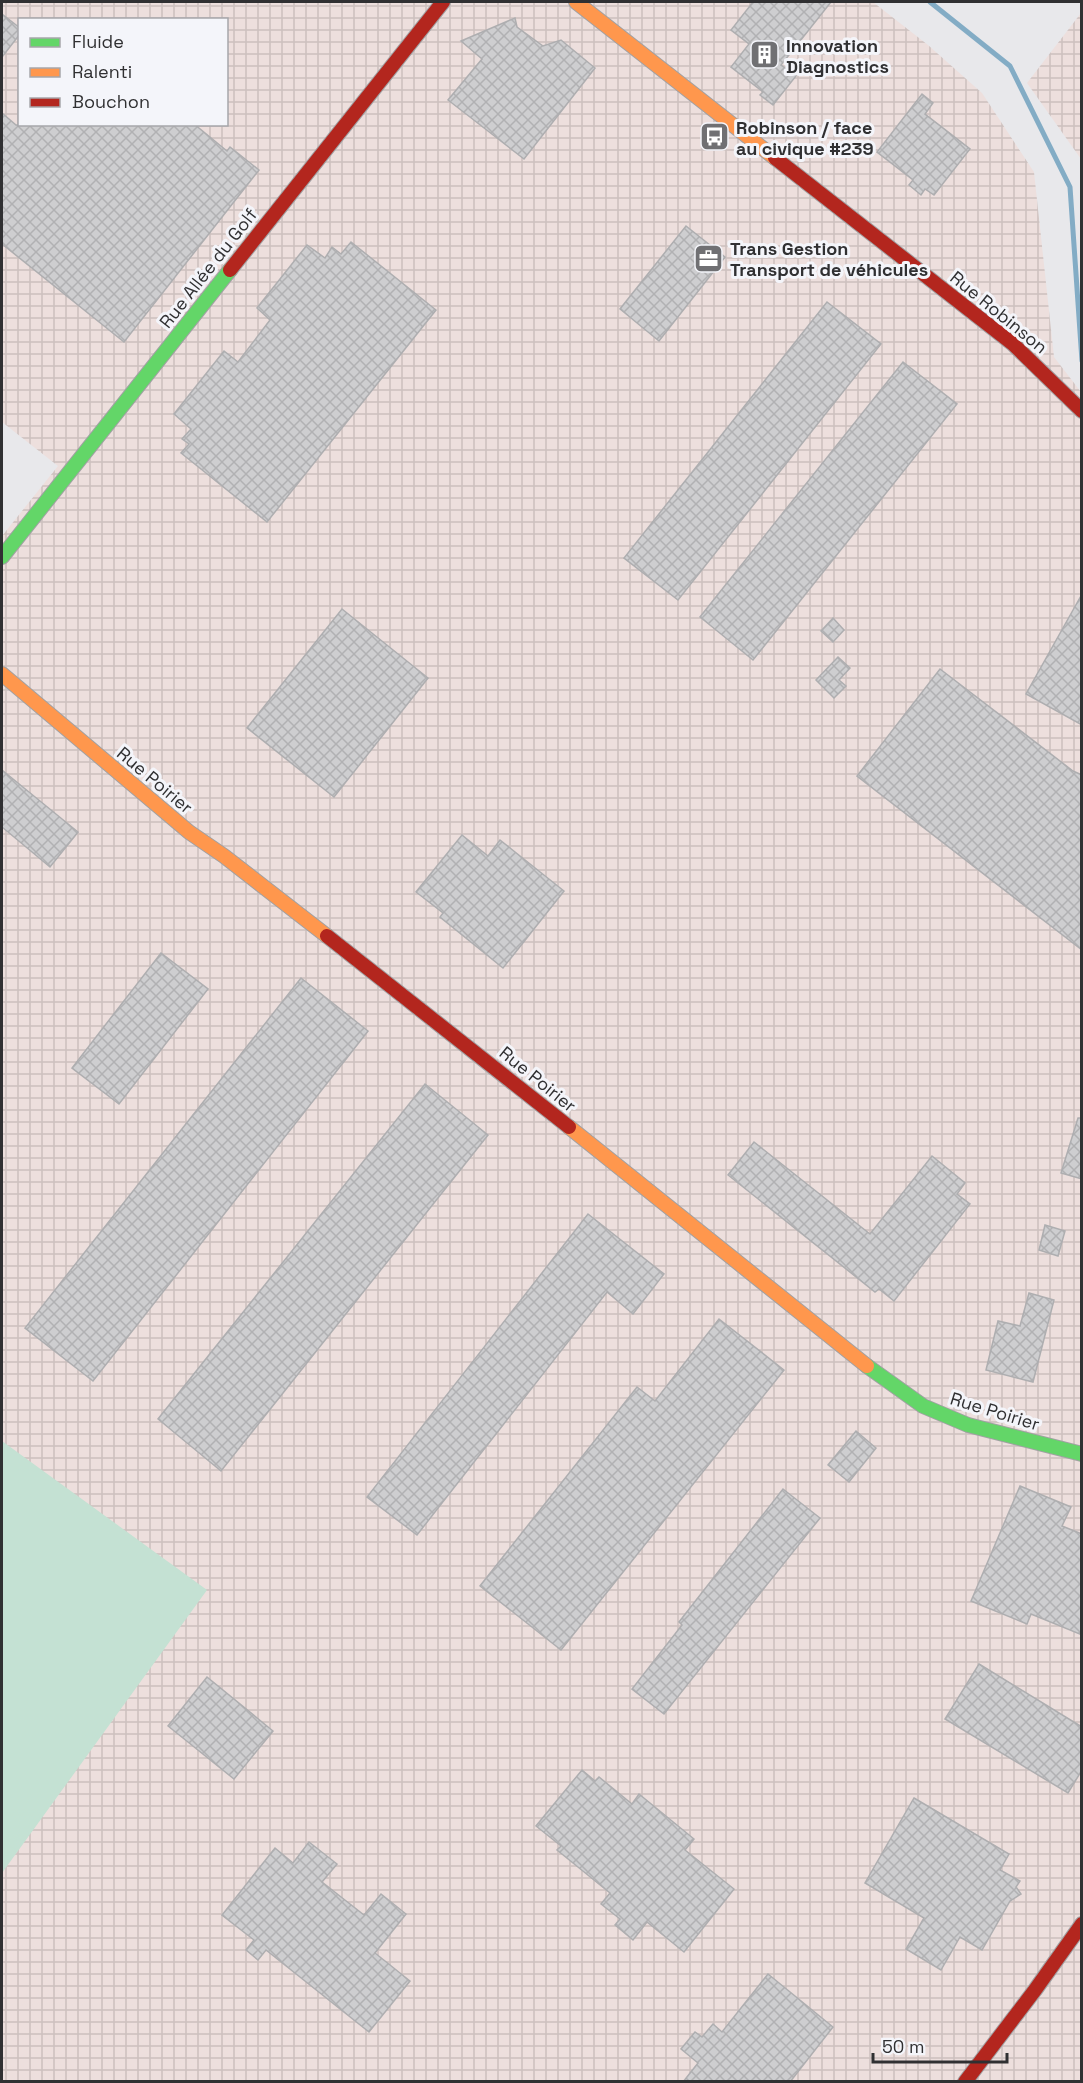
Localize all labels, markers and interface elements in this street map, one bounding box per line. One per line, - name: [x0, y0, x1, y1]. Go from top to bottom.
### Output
- legend: [18, 18, 228, 126]
- text: Fluide: [72, 30, 124, 53]
- place label: Innovation Diagnostics: [786, 34, 889, 78]
- building icon: Innovation Diagnostics: [749, 39, 781, 71]
- text: Ralenti: [72, 60, 132, 83]
- text: Bouchon: [72, 90, 150, 113]
- place label: Robinson / face au civique #239: [736, 116, 874, 160]
- bus stop icon: Robinson / face au civique #239: [699, 121, 731, 153]
- street label: Rue Allée du Golf: [154, 203, 262, 333]
- place label: Trans Gestion Transport de véhicules: [730, 237, 928, 281]
- office icon: Trans Gestion Transport de véhicules: [693, 242, 725, 274]
- street label: Rue Robinson: [946, 266, 1052, 358]
- street label: Rue Poirier: [112, 742, 198, 819]
- street label: Rue Poirier: [495, 1041, 581, 1117]
- street label: Rue Poirier: [947, 1387, 1043, 1436]
- scale bar: [873, 2026, 1006, 2064]
- text: 50 m: [882, 2035, 924, 2058]

